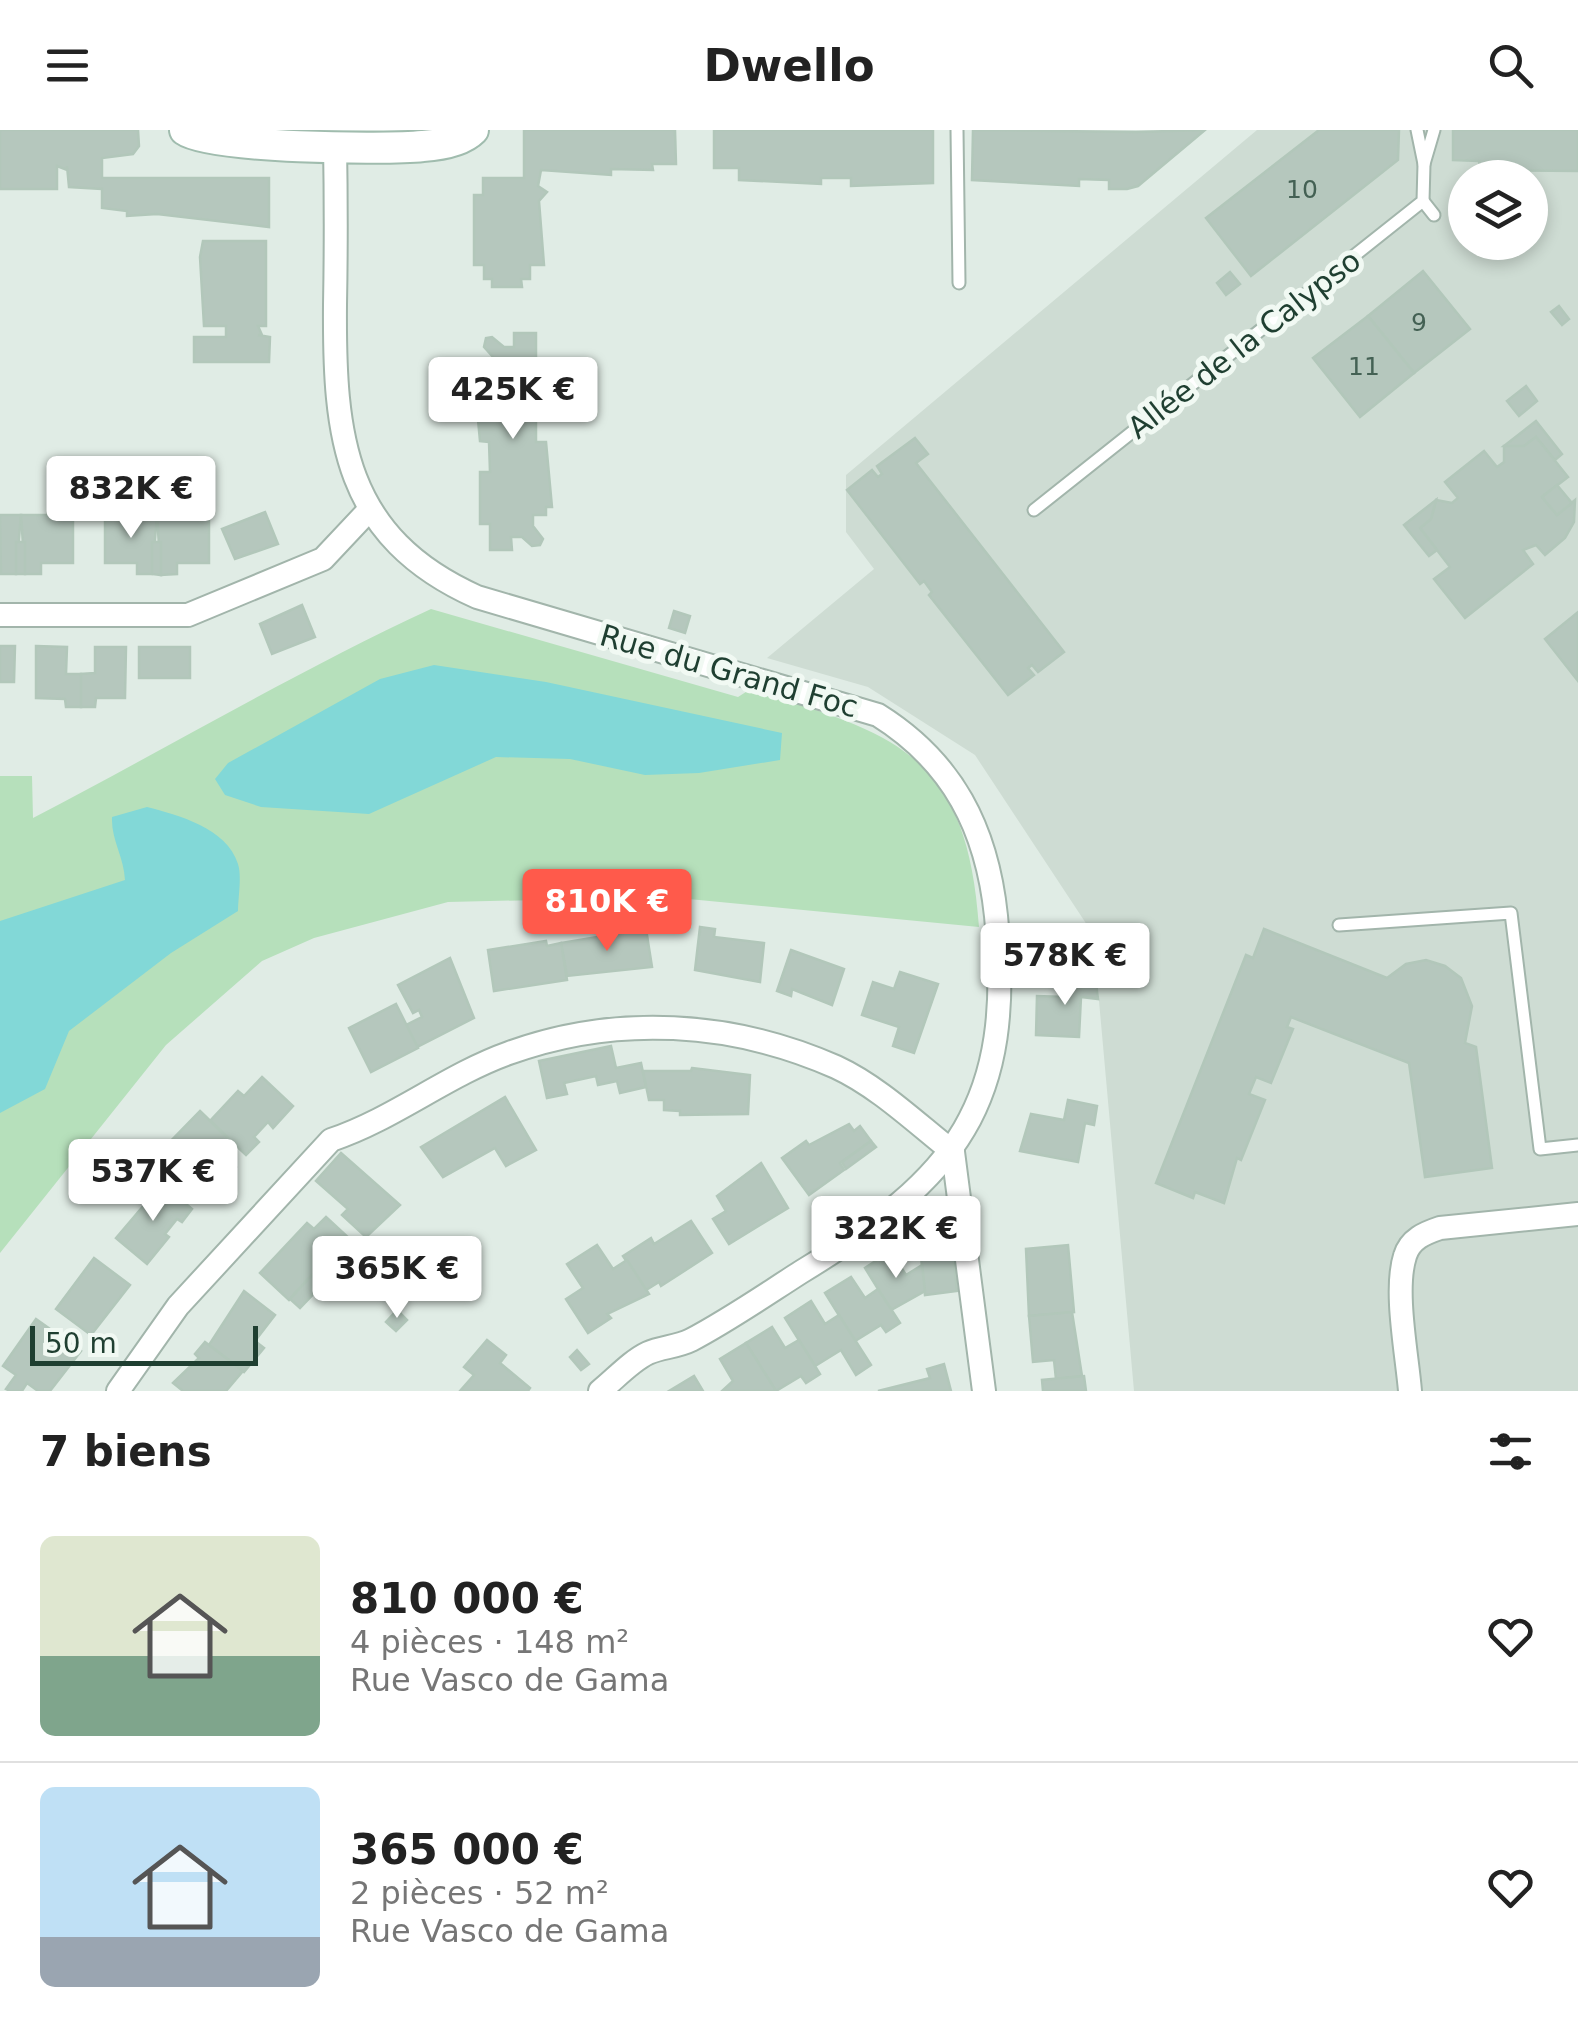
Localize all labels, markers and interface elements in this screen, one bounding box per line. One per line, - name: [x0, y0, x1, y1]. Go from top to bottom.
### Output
- icon: menu: [40, 38, 95, 93]
- icon: search: [1483, 38, 1538, 93]
- text: Dwello: [703, 39, 875, 92]
- map controls: [1448, 160, 1548, 260]
- button: layers: [1448, 160, 1548, 260]
- house number: 10: [1286, 175, 1318, 204]
- street label: Allée de la Calypso: [1121, 242, 1367, 446]
- house number: 9: [1411, 308, 1427, 337]
- house number: 11: [1348, 352, 1380, 381]
- pin: 425K €: [432, 357, 594, 442]
- text: 425K €: [451, 370, 576, 408]
- pin: 832K €: [50, 456, 212, 541]
- text: 832K €: [69, 469, 194, 507]
- street label: Rue du Grand Foc: [596, 617, 862, 725]
- pin: 810K €: [526, 869, 688, 954]
- text: 810K €: [545, 882, 670, 920]
- pin: 578K €: [984, 923, 1146, 1008]
- text: 578K €: [1003, 936, 1128, 974]
- pin: 537K €: [72, 1139, 234, 1224]
- text: 537K €: [91, 1152, 216, 1190]
- pin: 322K €: [815, 1196, 977, 1281]
- text: 322K €: [834, 1209, 959, 1247]
- pin: 365K €: [316, 1236, 478, 1321]
- text: 365K €: [335, 1249, 460, 1287]
- scale bar: [30, 1321, 258, 1366]
- text: 50 m: [45, 1327, 117, 1360]
- icon: filters: [1483, 1424, 1538, 1479]
- text: 7 biens: [40, 1427, 212, 1476]
- text: 810 000 €: [350, 1574, 584, 1623]
- icon: home: [120, 1576, 240, 1696]
- icon: heart: [1483, 1609, 1538, 1664]
- text: 4 pièces · 148 m²: [350, 1623, 629, 1661]
- text: Rue Vasco de Gama: [350, 1661, 669, 1699]
- text: 365 000 €: [350, 1825, 584, 1874]
- icon: home: [120, 1827, 240, 1947]
- icon: heart: [1483, 1860, 1538, 1915]
- text: 2 pièces · 52 m²: [350, 1874, 609, 1912]
- text: Rue Vasco de Gama: [350, 1912, 669, 1950]

